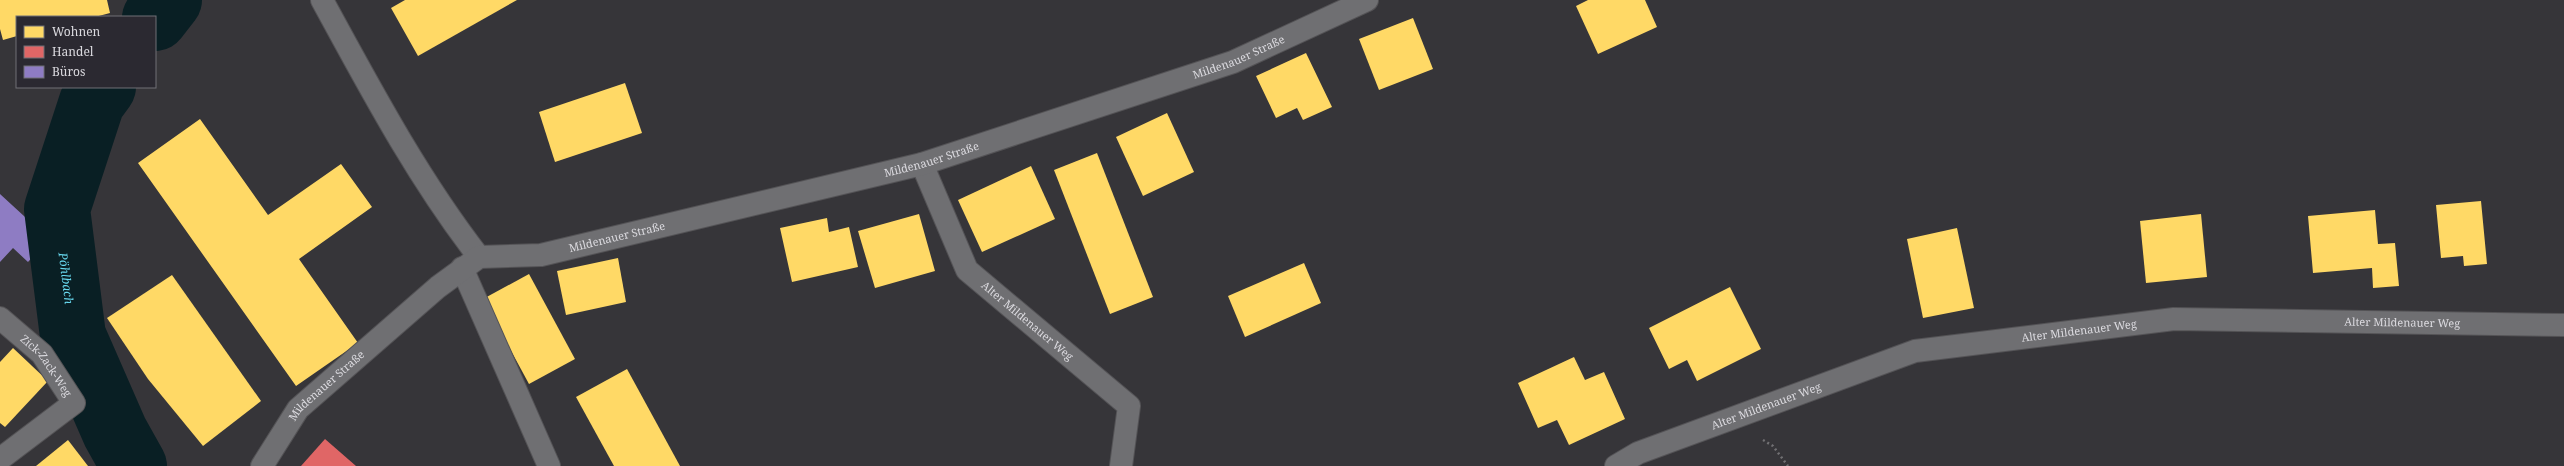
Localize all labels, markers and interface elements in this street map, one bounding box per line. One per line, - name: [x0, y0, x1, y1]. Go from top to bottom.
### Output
- legend: [16, 16, 156, 88]
- text: Wohnen: [52, 23, 101, 40]
- street label: Mildenauer Straße: [1191, 31, 1287, 82]
- text: Handel: [52, 43, 94, 60]
- text: Büros: [52, 63, 85, 80]
- street label: Mildenauer Straße: [882, 138, 981, 180]
- street label: Mildenauer Straße: [567, 218, 666, 255]
- water label: Pöhlbach: [54, 250, 78, 305]
- street label: Alter Mildenauer Weg: [979, 277, 1077, 363]
- street label: Alter Mildenauer Weg: [2344, 314, 2460, 330]
- street label: Alter Mildenauer Weg: [2021, 316, 2137, 345]
- street label: Zick-Zack-Weg: [17, 331, 76, 399]
- street label: Mildenauer Straße: [285, 347, 367, 423]
- street label: Alter Mildenauer Weg: [1709, 378, 1823, 432]

